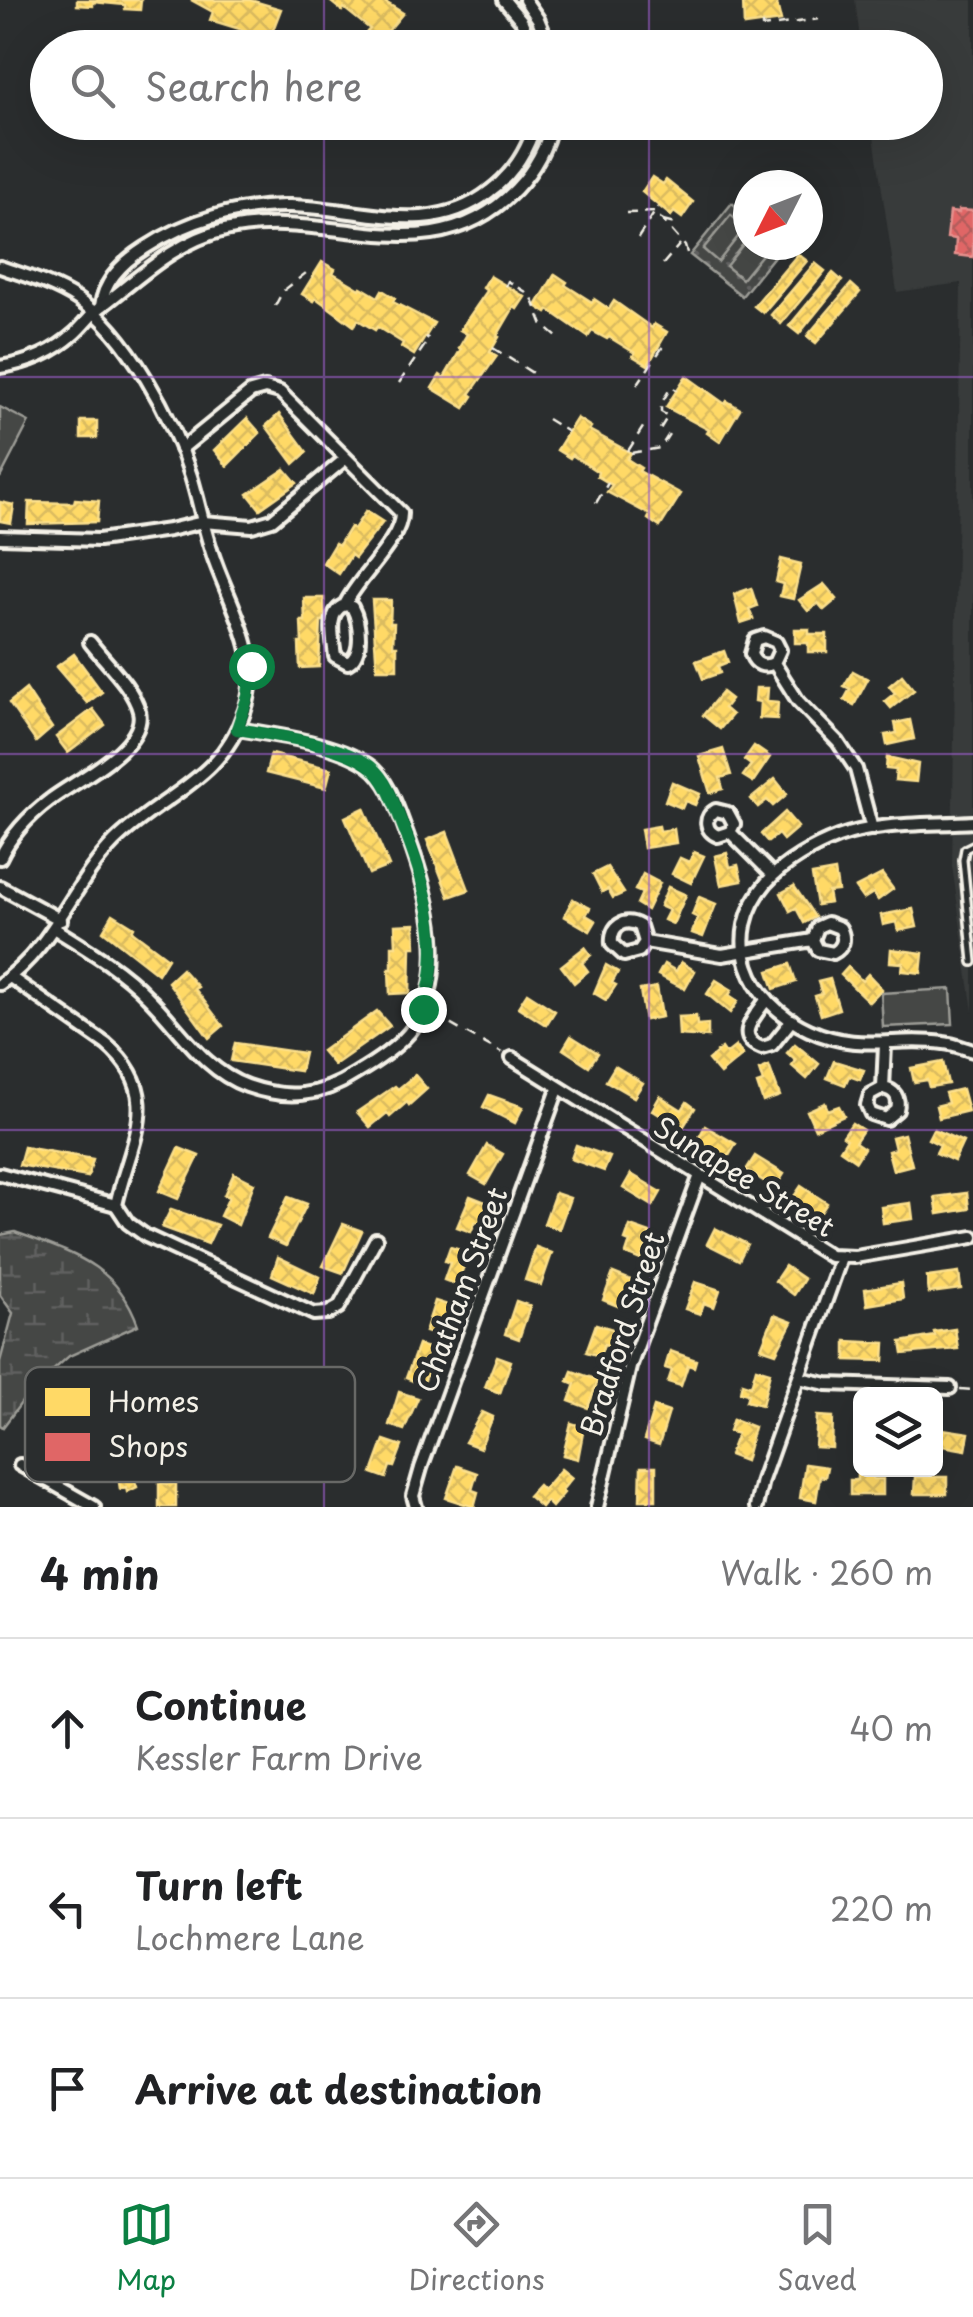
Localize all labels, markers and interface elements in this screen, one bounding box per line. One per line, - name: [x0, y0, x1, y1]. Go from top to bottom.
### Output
- search box: [30, 30, 943, 140]
- text: Search here: [145, 57, 362, 114]
- icon: search: [65, 58, 120, 113]
- north arrow: [733, 170, 823, 260]
- route start: [229, 644, 275, 690]
- route end: [401, 987, 447, 1033]
- street label: Sunapee Street: [646, 1105, 844, 1247]
- street label: Chatham Street: [404, 1181, 518, 1398]
- street label: Bradford Street: [568, 1226, 675, 1441]
- legend: [25, 1367, 355, 1482]
- text: Homes: [108, 1379, 199, 1422]
- map controls: [853, 1387, 943, 1477]
- button: layers: [853, 1387, 943, 1477]
- text: Shops: [108, 1424, 188, 1467]
- text: 4 min: [40, 1541, 160, 1604]
- text: Walk · 260 m: [720, 1548, 933, 1596]
- text: Continue: [135, 1676, 306, 1733]
- icon: ahead: [40, 1701, 95, 1756]
- text: 40 m: [849, 1704, 933, 1752]
- text: Kessler Farm Drive: [135, 1733, 423, 1781]
- text: Turn left: [135, 1856, 303, 1913]
- icon: left: [40, 1881, 95, 1936]
- text: 220 m: [830, 1884, 933, 1932]
- text: Lochmere Lane: [135, 1913, 365, 1961]
- text: Arrive at destination: [135, 2060, 543, 2117]
- icon: arrive: [40, 2061, 95, 2116]
- tab: Map: [116, 2197, 176, 2300]
- tab: Directions: [409, 2197, 545, 2300]
- tab: Saved: [777, 2197, 857, 2300]

